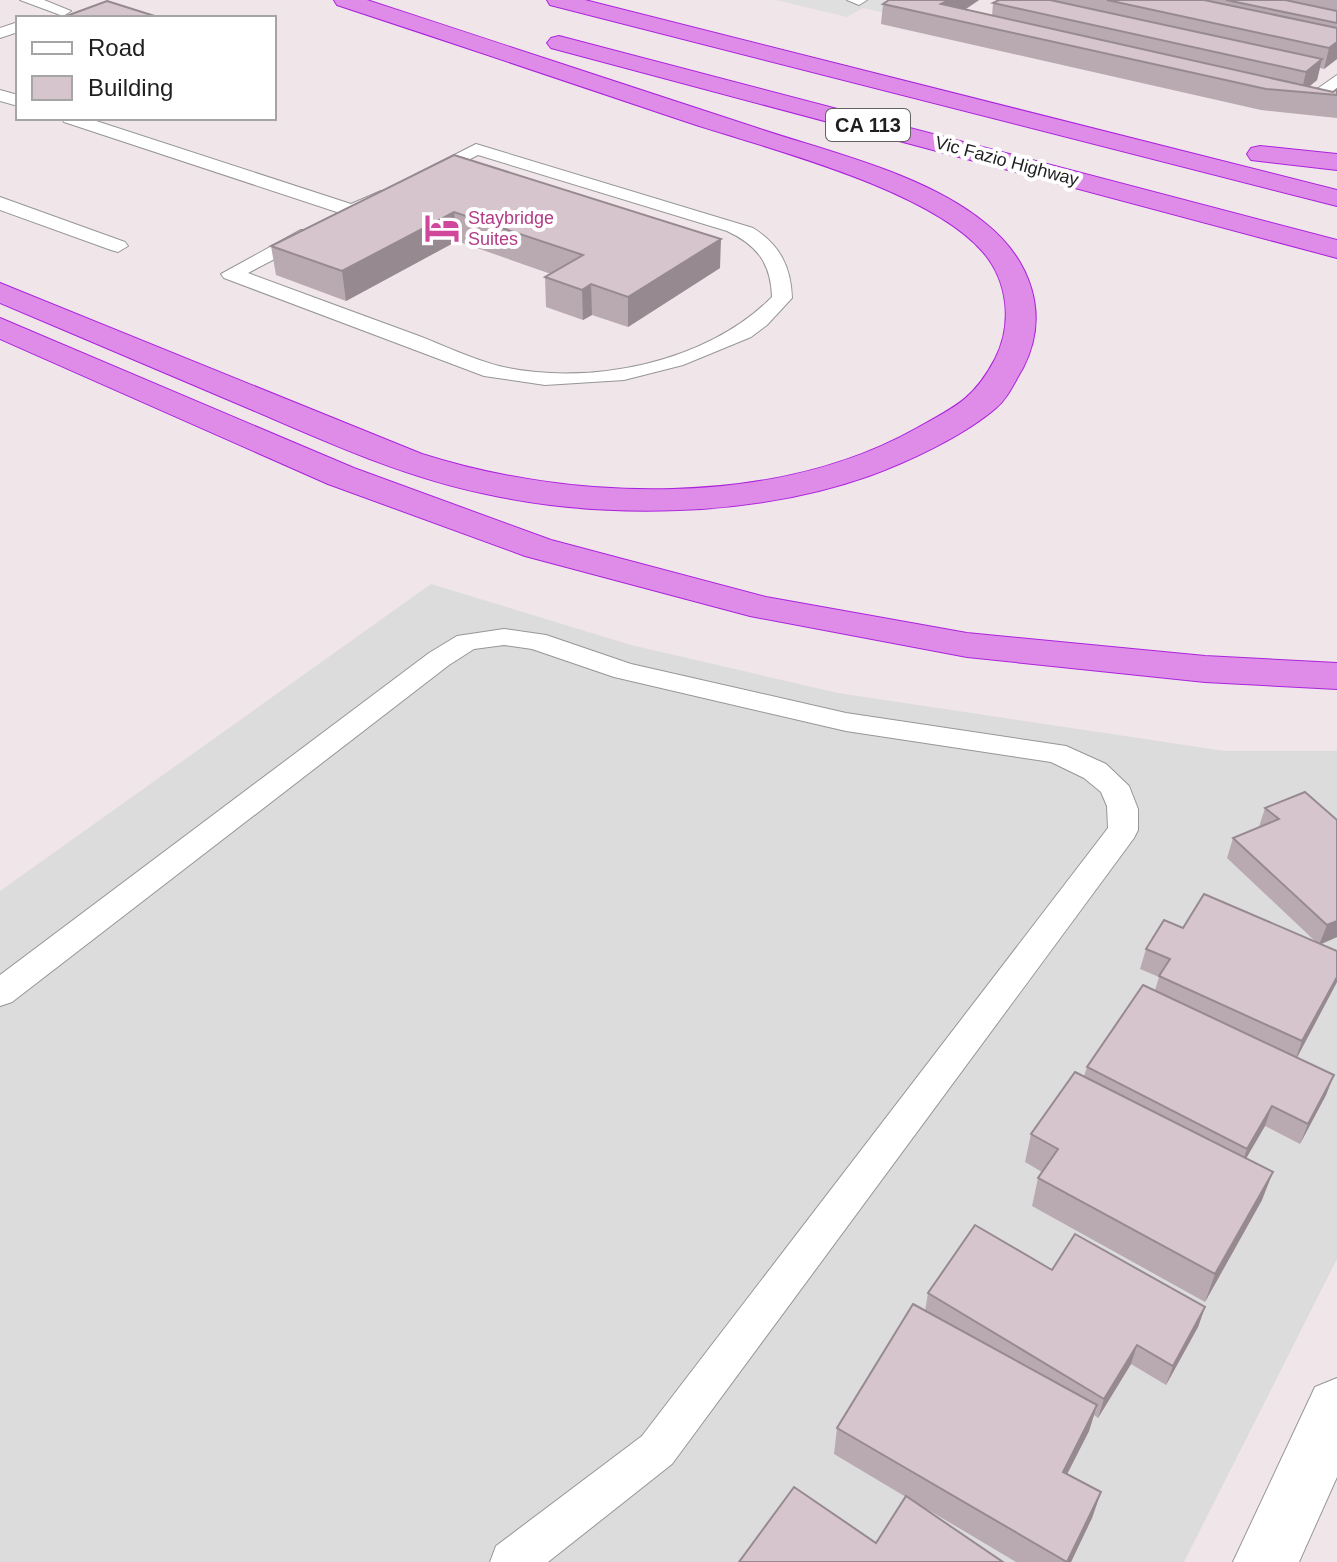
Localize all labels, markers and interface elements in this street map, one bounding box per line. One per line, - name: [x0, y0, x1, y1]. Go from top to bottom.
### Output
- legend: [16, 16, 276, 120]
- text: Road: [88, 34, 145, 61]
- text: Building: [88, 74, 173, 101]
- road number: CA 113: [826, 109, 910, 141]
- street label: Vic Fazio Highway: [933, 132, 1081, 190]
- place label: Staybridge Suites: [468, 208, 554, 249]
- hotel icon: Staybridge Suites: [423, 209, 461, 247]

